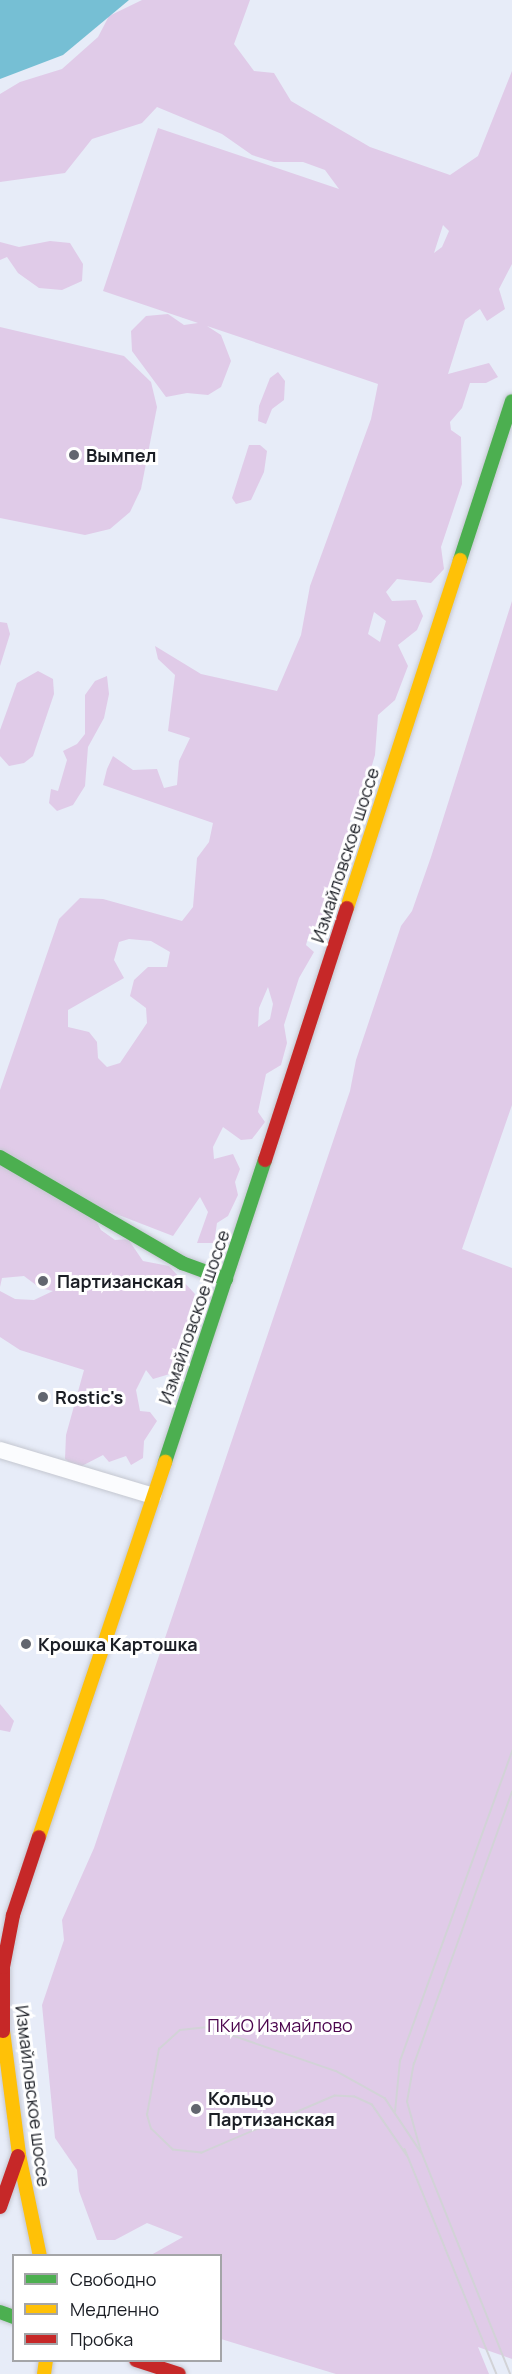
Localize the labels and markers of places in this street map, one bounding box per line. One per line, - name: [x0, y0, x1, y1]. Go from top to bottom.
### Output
- place label: Вымпел: [86, 444, 156, 466]
- marker: Вымпел: [67, 448, 81, 462]
- place label: Партизанская: [57, 1270, 184, 1292]
- marker: Партизанская: [34, 1272, 52, 1290]
- place label: Rostic's: [55, 1386, 123, 1408]
- marker: Rostic's: [36, 1390, 50, 1404]
- place label: Крошка Картошка: [38, 1633, 198, 1655]
- marker: Крошка Картошка: [19, 1637, 33, 1651]
- place label: Кольцо Партизанская: [208, 2088, 335, 2130]
- marker: Кольцо Партизанская: [189, 2102, 203, 2116]

